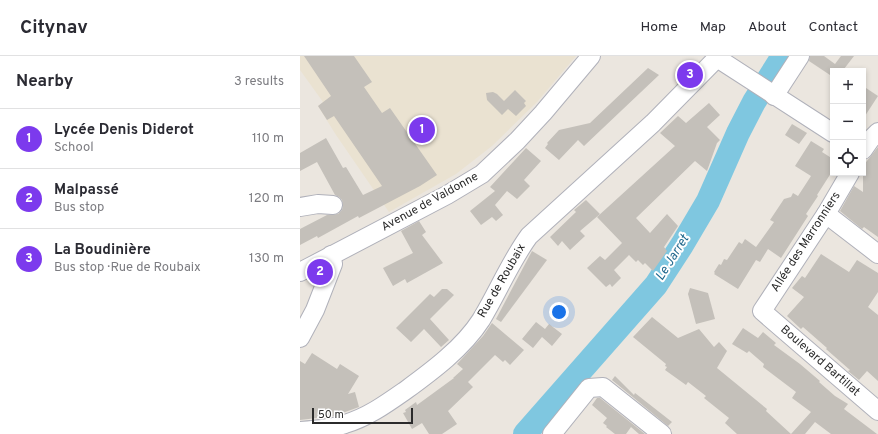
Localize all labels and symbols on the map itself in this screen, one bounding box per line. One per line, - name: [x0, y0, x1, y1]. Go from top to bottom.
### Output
- pin: 3: [677, 60, 703, 90]
- pin: 1: [409, 115, 435, 145]
- street label: Avenue de Valdonne: [379, 169, 481, 235]
- street label: Allée des Marronniers: [768, 189, 844, 295]
- water label: Le Jarret: [653, 231, 694, 284]
- street label: Rue de Roubaix: [474, 241, 530, 321]
- pin: 2: [307, 257, 333, 287]
- your location: [549, 302, 569, 322]
- street label: Boulevard Bartillat: [777, 322, 863, 400]
- scale bar: [312, 406, 413, 425]

